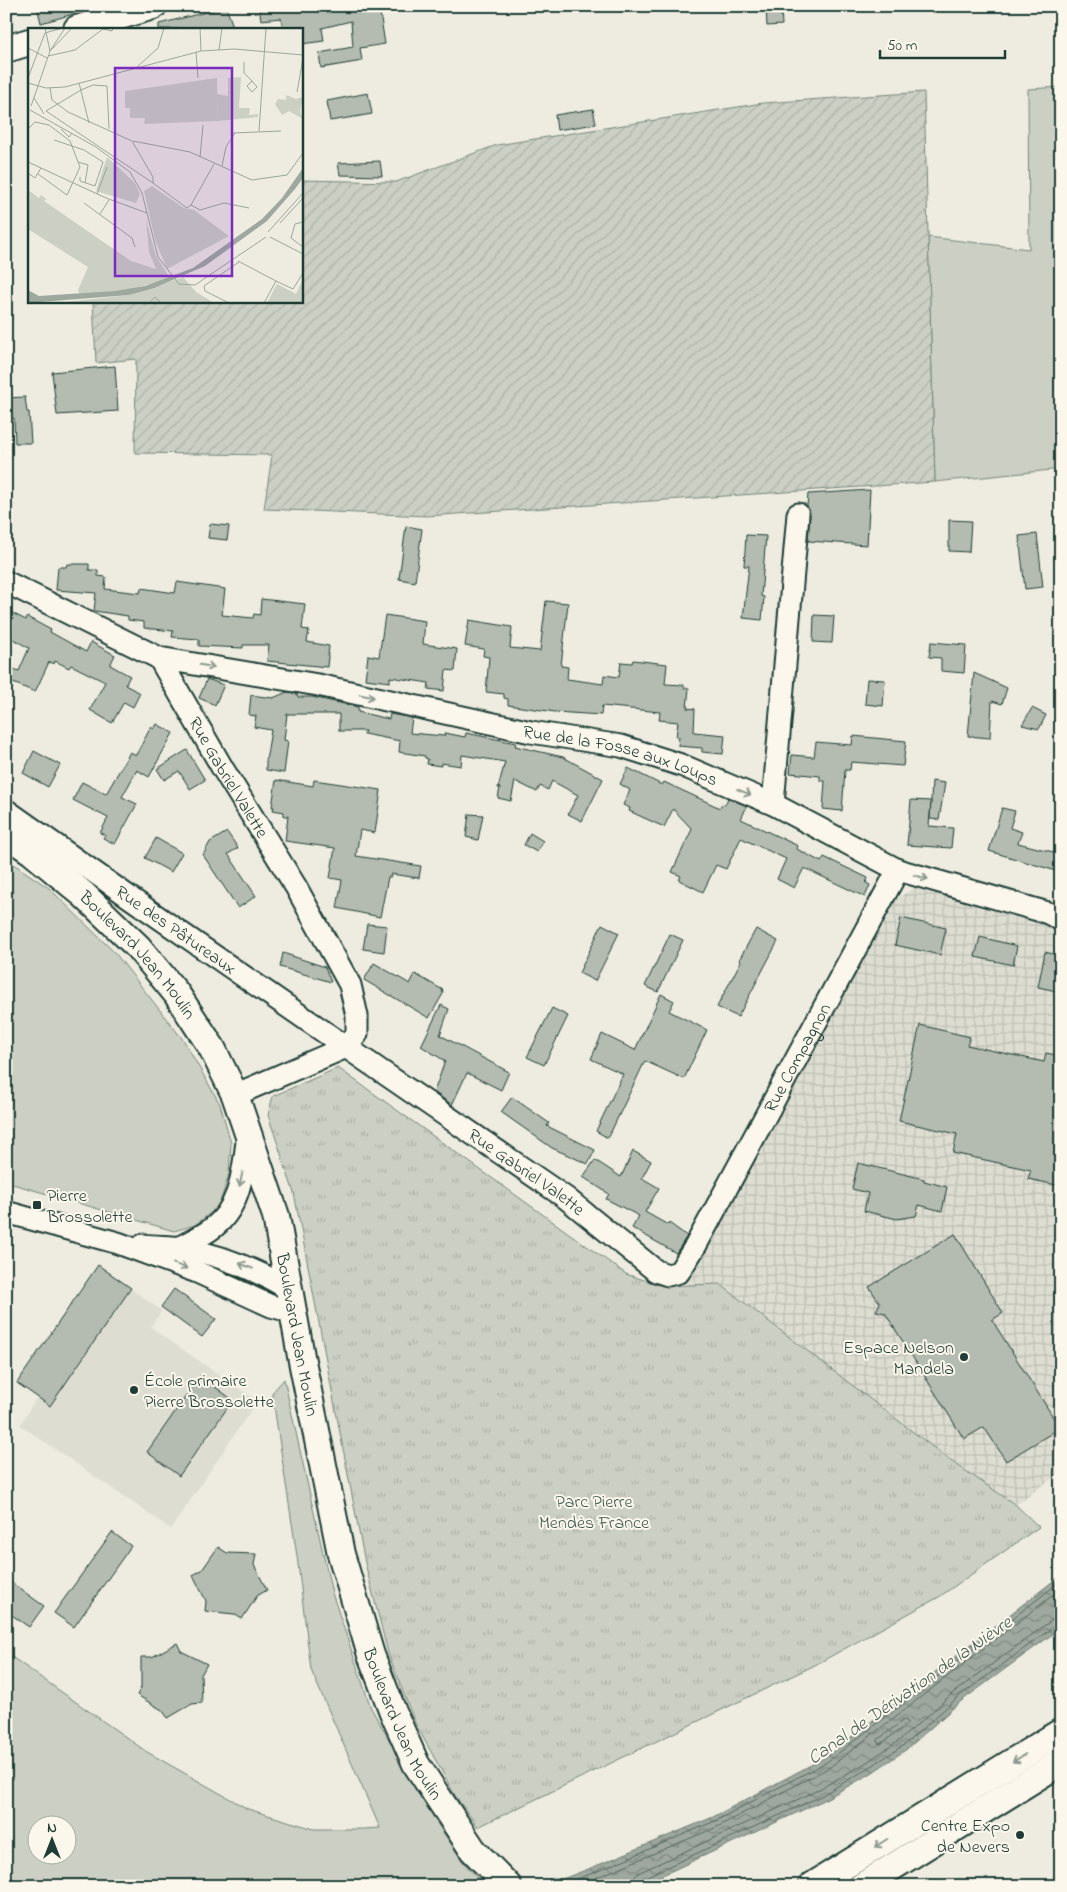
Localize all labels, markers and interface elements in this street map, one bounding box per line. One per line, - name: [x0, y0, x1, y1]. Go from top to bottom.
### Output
- inset map: [28, 28, 302, 302]
- scale bar: [880, 28, 1004, 60]
- text: 50 m: [887, 35, 918, 57]
- one-way arrow: [199, 662, 215, 672]
- one-way arrow: [359, 692, 375, 701]
- street label: Rue Gabriel Valette: [181, 713, 274, 845]
- street label: Rue de la Fosse aux Loups: [520, 720, 721, 794]
- one-way arrow: [736, 788, 751, 797]
- one-way arrow: [913, 873, 929, 883]
- street label: Rue des Pâtureaux: [109, 880, 241, 982]
- street label: Boulevard Jean Moulin: [72, 885, 201, 1026]
- street label: Rue Compagnon: [759, 999, 839, 1118]
- street label: Rue Gabriel Valette: [462, 1123, 590, 1224]
- one-way arrow: [236, 1170, 245, 1186]
- place label: Pierre Brossolette: [46, 1184, 133, 1231]
- marker: Pierre Brossolette: [31, 1199, 43, 1211]
- street label: Boulevard Jean Moulin: [268, 1250, 324, 1419]
- one-way arrow: [239, 1261, 255, 1270]
- one-way arrow: [172, 1262, 187, 1271]
- place label: Espace Nelson Mandela: [843, 1336, 954, 1383]
- marker: Espace Nelson Mandela: [958, 1351, 970, 1363]
- place label: École primaire Pierre Brossolette: [144, 1369, 275, 1416]
- marker: École primaire Pierre Brossolette: [128, 1384, 140, 1396]
- park label: Parc Pierre Mendès France: [539, 1490, 650, 1537]
- water label: Canal de Dérivation de la Nièvre: [803, 1609, 1019, 1772]
- street label: Boulevard Jean Moulin: [354, 1644, 448, 1806]
- one-way arrow: [1013, 1753, 1027, 1763]
- north arrow: [28, 1814, 78, 1864]
- place label: Centre Expo de Nevers: [921, 1814, 1010, 1861]
- text: N: [47, 1818, 57, 1839]
- marker: Centre Expo de Nevers: [1014, 1829, 1026, 1841]
- one-way arrow: [874, 1838, 888, 1849]

